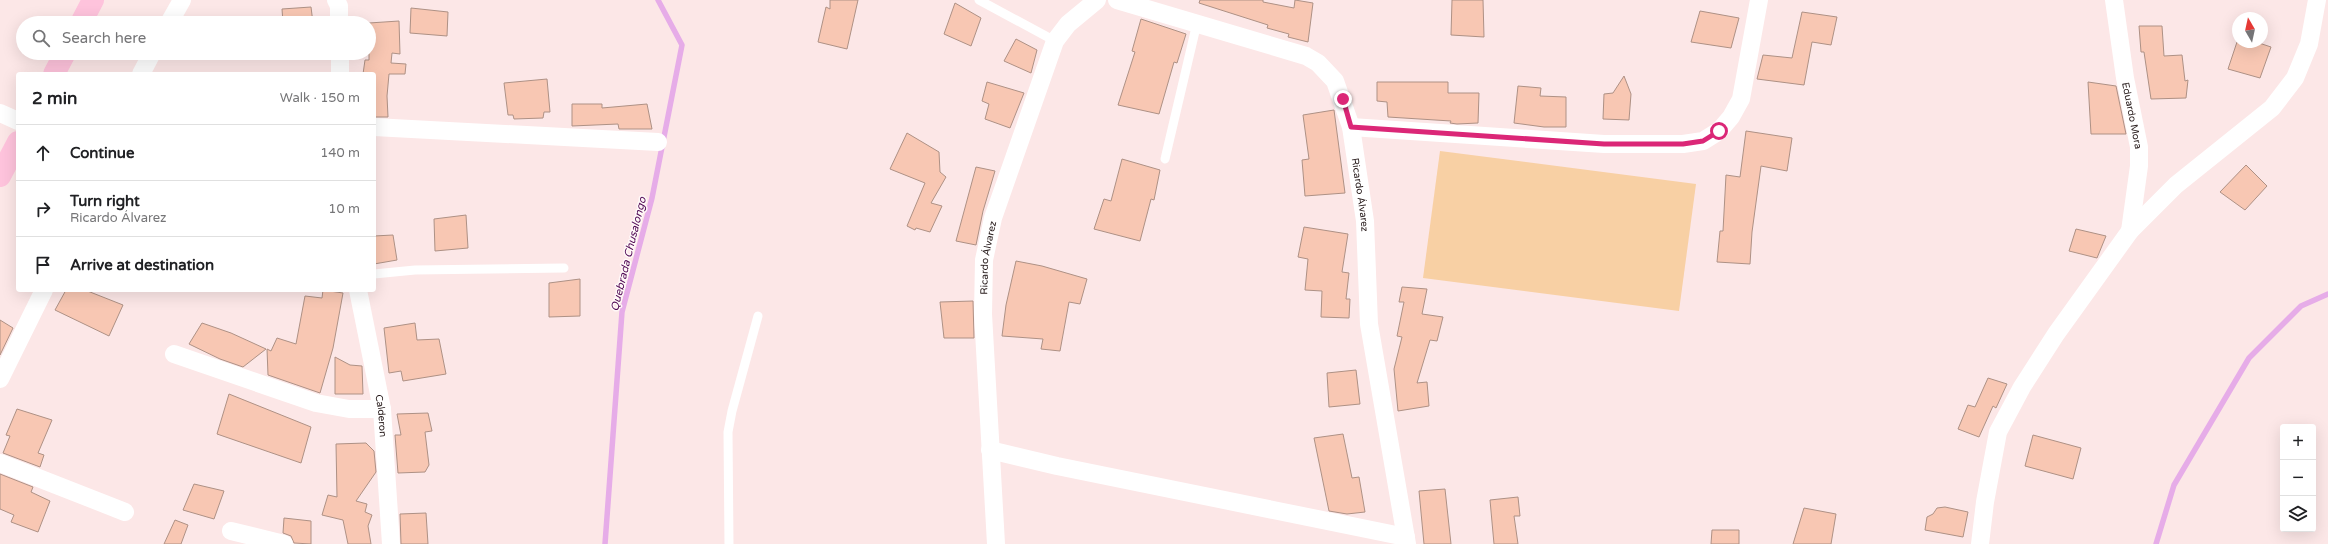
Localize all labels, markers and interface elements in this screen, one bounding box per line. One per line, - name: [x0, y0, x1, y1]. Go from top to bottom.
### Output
- north arrow: [2232, 12, 2268, 48]
- search box: [16, 16, 376, 60]
- icon: search: [30, 27, 52, 49]
- text: Search here: [62, 29, 146, 47]
- street label: Eduardo Mora: [2119, 81, 2144, 150]
- text: 2 min: [32, 88, 77, 109]
- text: Walk · 150 m: [280, 90, 360, 106]
- route end: [1334, 90, 1352, 108]
- route start: [1710, 122, 1728, 140]
- icon: ahead: [32, 142, 54, 164]
- text: Continue: [70, 144, 134, 162]
- text: 140 m: [320, 145, 360, 161]
- street label: Ricardo Álvarez: [1349, 157, 1370, 232]
- text: Turn right: [70, 192, 140, 210]
- water label: Quebrada Chusalongo: [608, 194, 649, 313]
- icon: right: [32, 198, 54, 220]
- text: 10 m: [328, 201, 360, 217]
- text: Ricardo Álvarez: [70, 210, 167, 226]
- street label: Ricardo Álvarez: [978, 220, 999, 295]
- icon: arrive: [32, 254, 54, 276]
- text: Arrive at destination: [70, 256, 214, 274]
- street label: Calderon: [372, 393, 389, 437]
- map controls: [2280, 424, 2316, 532]
- button: +: [2280, 424, 2316, 460]
- button: −: [2280, 460, 2316, 496]
- button: layers: [2280, 496, 2316, 532]

